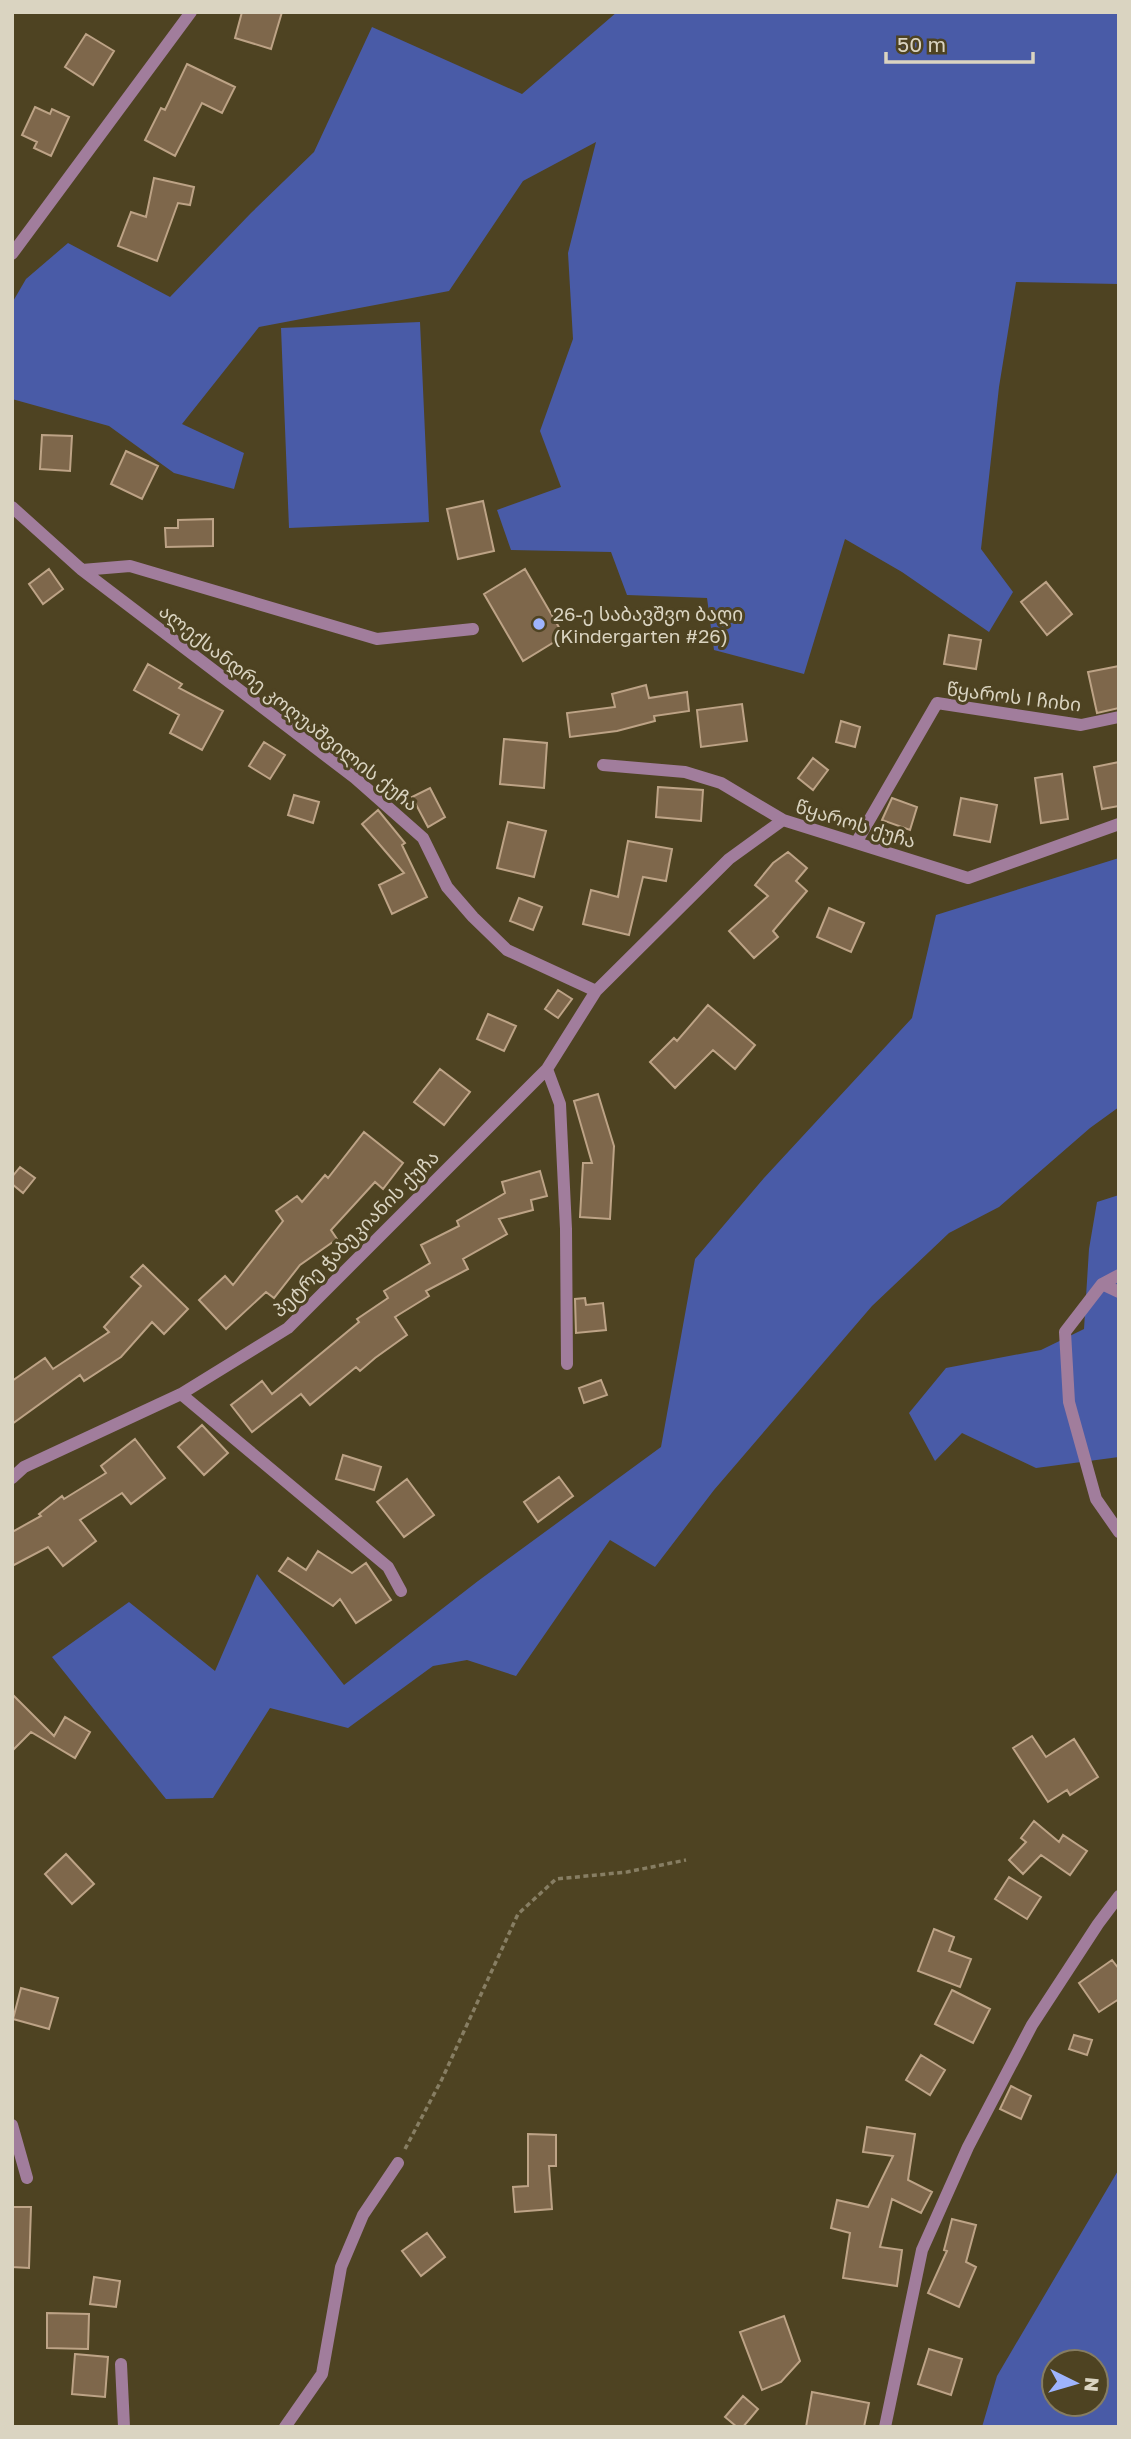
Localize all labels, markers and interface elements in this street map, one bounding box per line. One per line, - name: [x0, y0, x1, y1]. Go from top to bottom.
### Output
- scale bar: [886, 21, 1033, 65]
- text: 50 m: [897, 31, 946, 57]
- street label: ალექსანდრე კოღუაშვილის ქუჩა: [154, 599, 423, 817]
- place label: 26-ე საბავშვო ბაღი (Kindergarten #26): [553, 602, 743, 647]
- marker: 26-ე საბავშვო ბაღი (Kindergarten #26): [531, 616, 547, 632]
- street label: წყაროს I ჩიხი: [945, 676, 1083, 717]
- street label: წყაროს ქუჩა: [793, 794, 919, 853]
- street label: პეტრე ჭაბუკიანის ქუჩა: [267, 1145, 444, 1322]
- north arrow: [1040, 2348, 1110, 2418]
- text: N: [1080, 2376, 1105, 2393]

